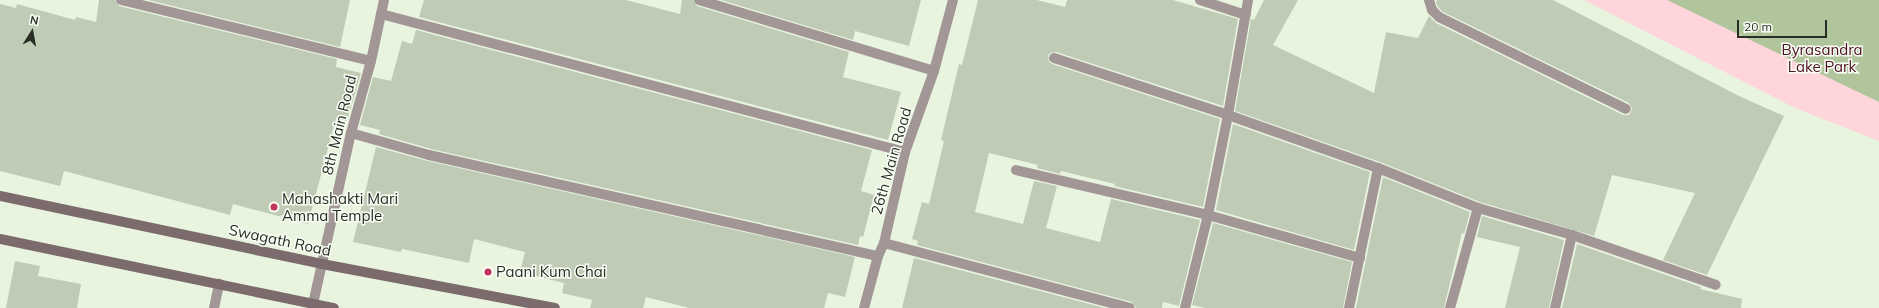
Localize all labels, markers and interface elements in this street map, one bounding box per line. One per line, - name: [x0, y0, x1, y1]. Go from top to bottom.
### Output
- north arrow: [12, 12, 52, 52]
- scale bar: [1739, 12, 1829, 38]
- text: N: [29, 13, 40, 28]
- text: 20 m: [1744, 19, 1772, 34]
- park label: Byrasandra Lake Park: [1781, 40, 1863, 75]
- street label: 8th Main Road: [318, 73, 360, 177]
- street label: 26th Main Road: [867, 105, 915, 217]
- place label: Mahashakti Mari Amma Temple: [282, 189, 398, 224]
- marker: Mahashakti Mari Amma Temple: [269, 202, 279, 212]
- street label: Swagath Road: [227, 220, 333, 260]
- place label: Paani Kum Chai: [496, 263, 606, 281]
- marker: Paani Kum Chai: [483, 267, 493, 277]

